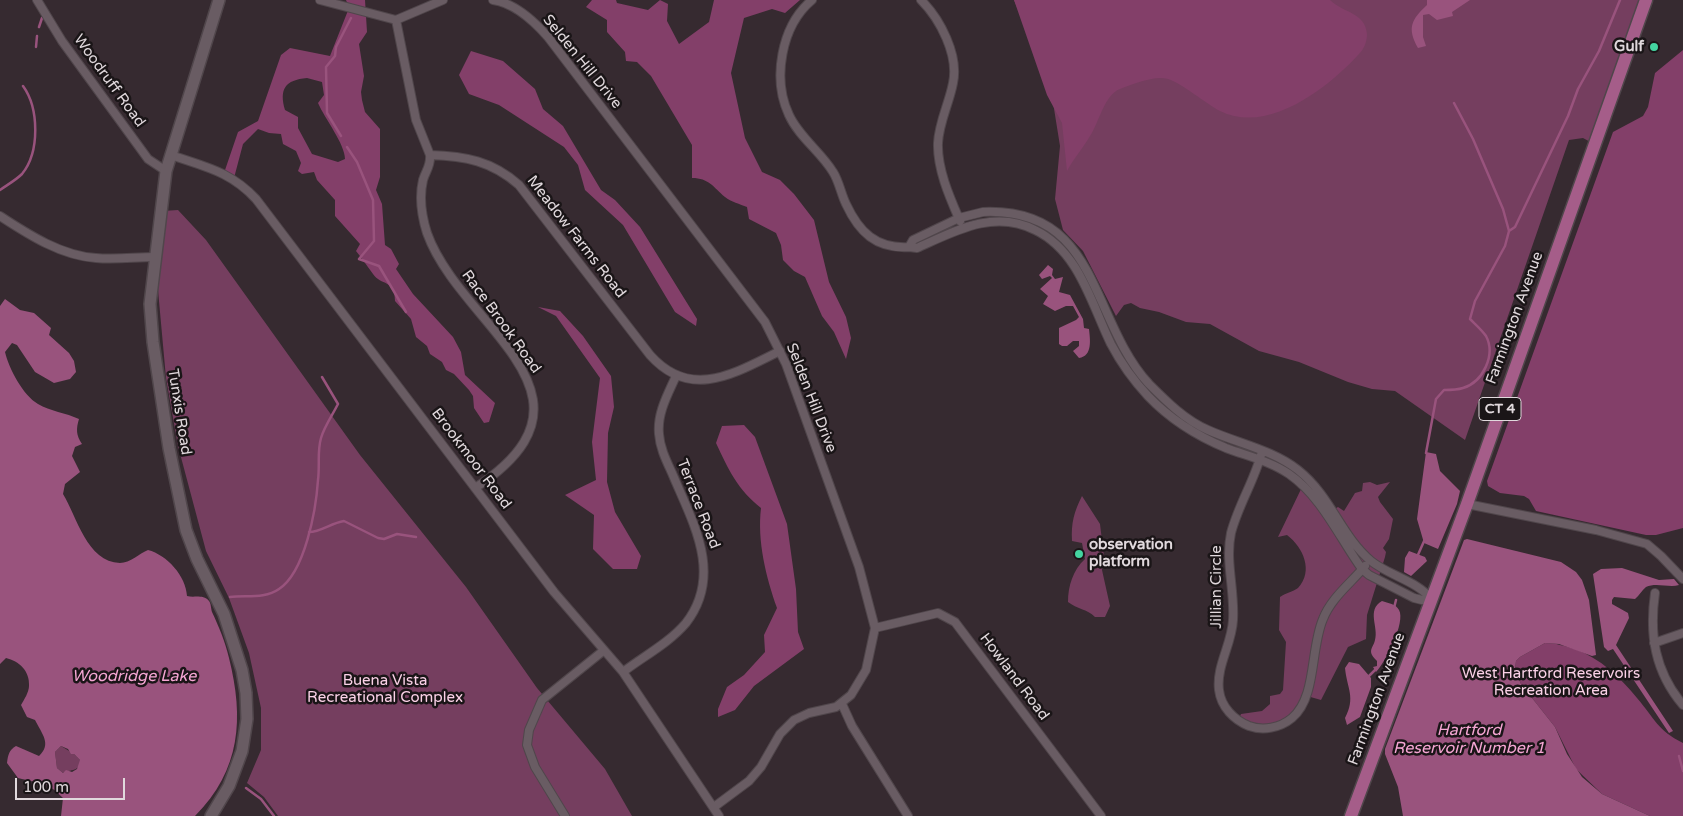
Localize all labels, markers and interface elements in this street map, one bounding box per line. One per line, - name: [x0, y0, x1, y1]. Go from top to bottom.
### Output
- street label: Selden Hill Drive: [539, 11, 625, 113]
- street label: Woodruff Road: [69, 31, 149, 131]
- place label: Gulf: [1614, 38, 1644, 56]
- marker: Gulf: [1648, 41, 1660, 53]
- street label: Meadow Farms Road: [523, 172, 629, 302]
- street label: Farmington Avenue: [1483, 249, 1547, 387]
- street label: Race Brook Road: [457, 267, 545, 377]
- street label: Selden Hill Drive: [782, 341, 840, 455]
- street label: Tunxis Road: [163, 368, 195, 456]
- road number: CT 4: [1479, 398, 1521, 420]
- street label: Brookmoor Road: [427, 405, 515, 513]
- street label: Terrace Road: [673, 457, 723, 551]
- place label: observation platform: [1089, 536, 1173, 571]
- street label: Jillian Circle: [1208, 545, 1226, 629]
- marker: observation platform: [1073, 548, 1085, 560]
- street label: Howland Road: [975, 630, 1053, 724]
- street label: Farmington Avenue: [1345, 630, 1409, 768]
- park label: West Hartford Reservoirs Recreation Area: [1462, 665, 1640, 700]
- water label: Woodridge Lake: [72, 667, 196, 687]
- park label: Buena Vista Recreational Complex: [307, 672, 463, 707]
- water label: Hartford Reservoir Number 1: [1393, 721, 1545, 759]
- scale bar: [18, 768, 128, 800]
- text: 100 m: [23, 778, 69, 796]

